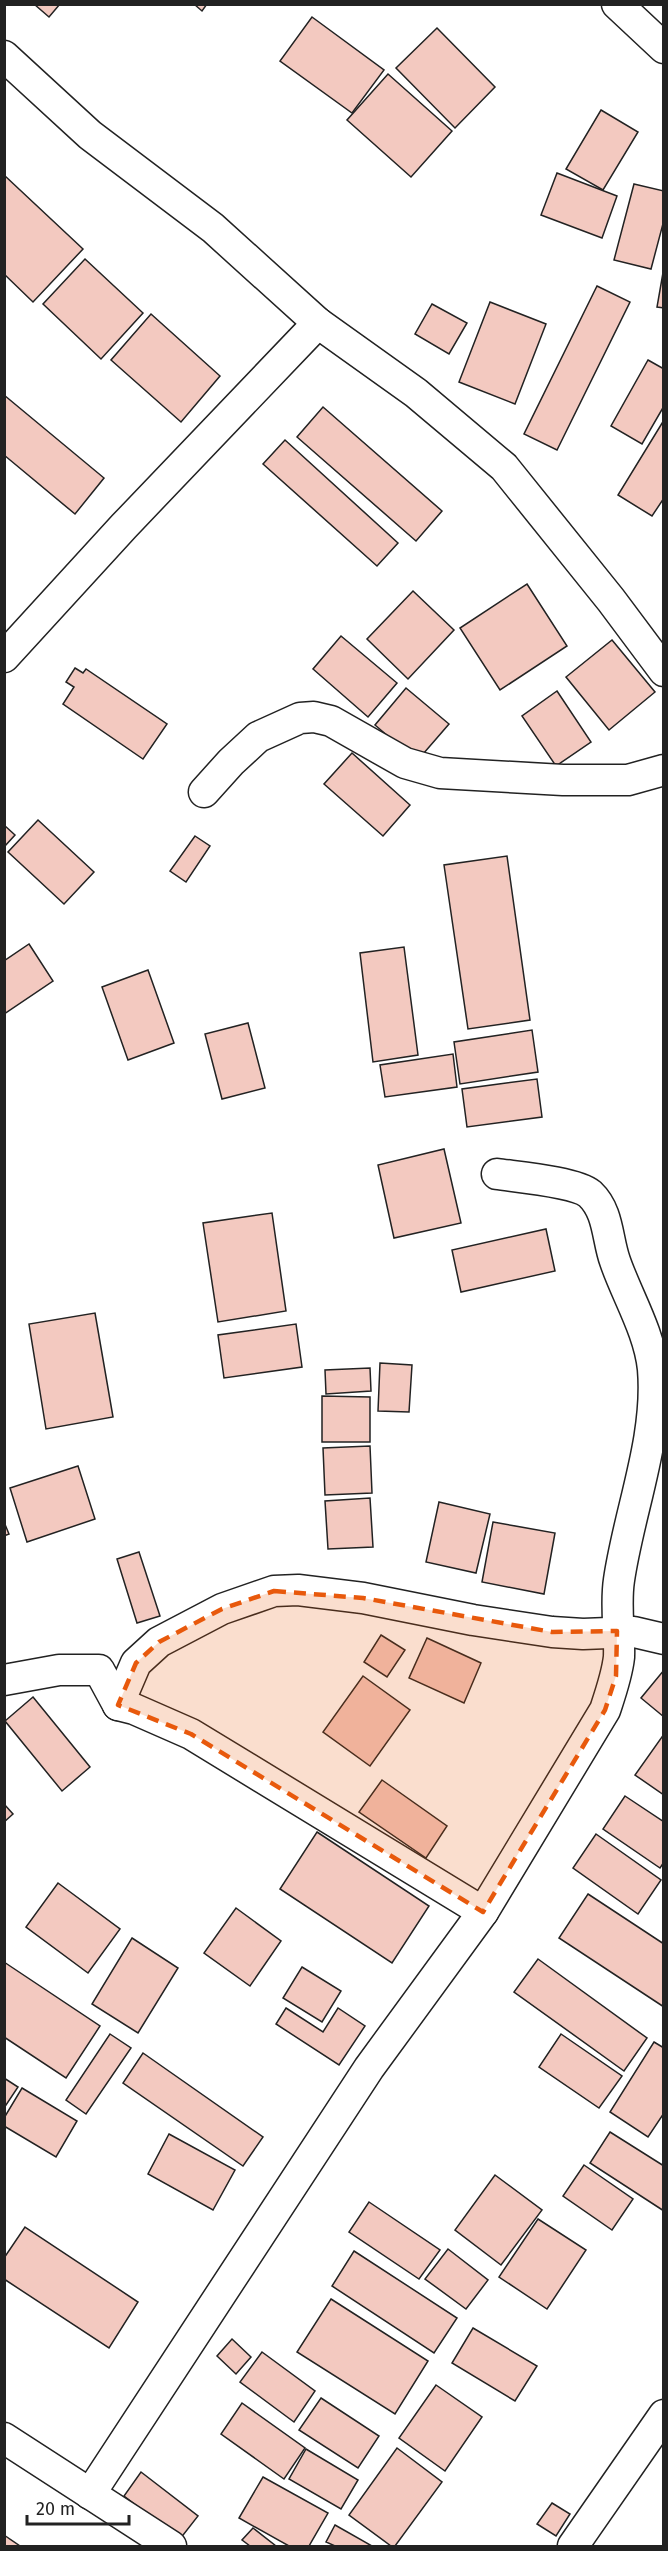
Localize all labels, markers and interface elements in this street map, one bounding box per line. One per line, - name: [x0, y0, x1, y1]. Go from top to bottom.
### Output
- scale bar: [27, 2488, 129, 2526]
- text: 20 m: [36, 2498, 75, 2520]

